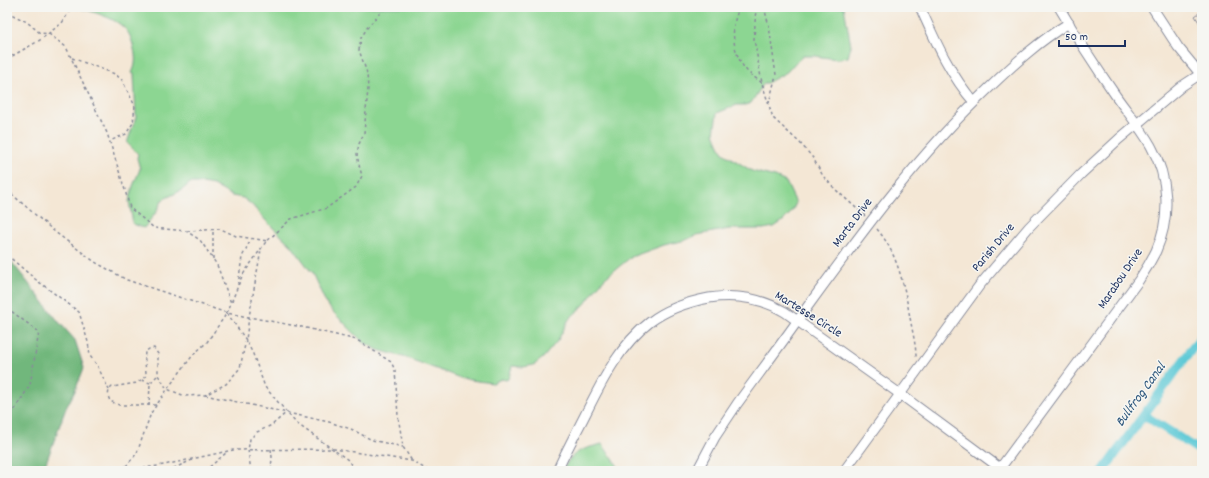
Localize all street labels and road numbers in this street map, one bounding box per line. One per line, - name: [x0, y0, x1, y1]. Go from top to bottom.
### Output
- street label: Marta Drive: [828, 194, 878, 252]
- street label: Parish Drive: [968, 219, 1020, 277]
- street label: Marabou Drive: [1094, 245, 1149, 313]
- street label: Martesse Circle: [771, 287, 846, 343]

